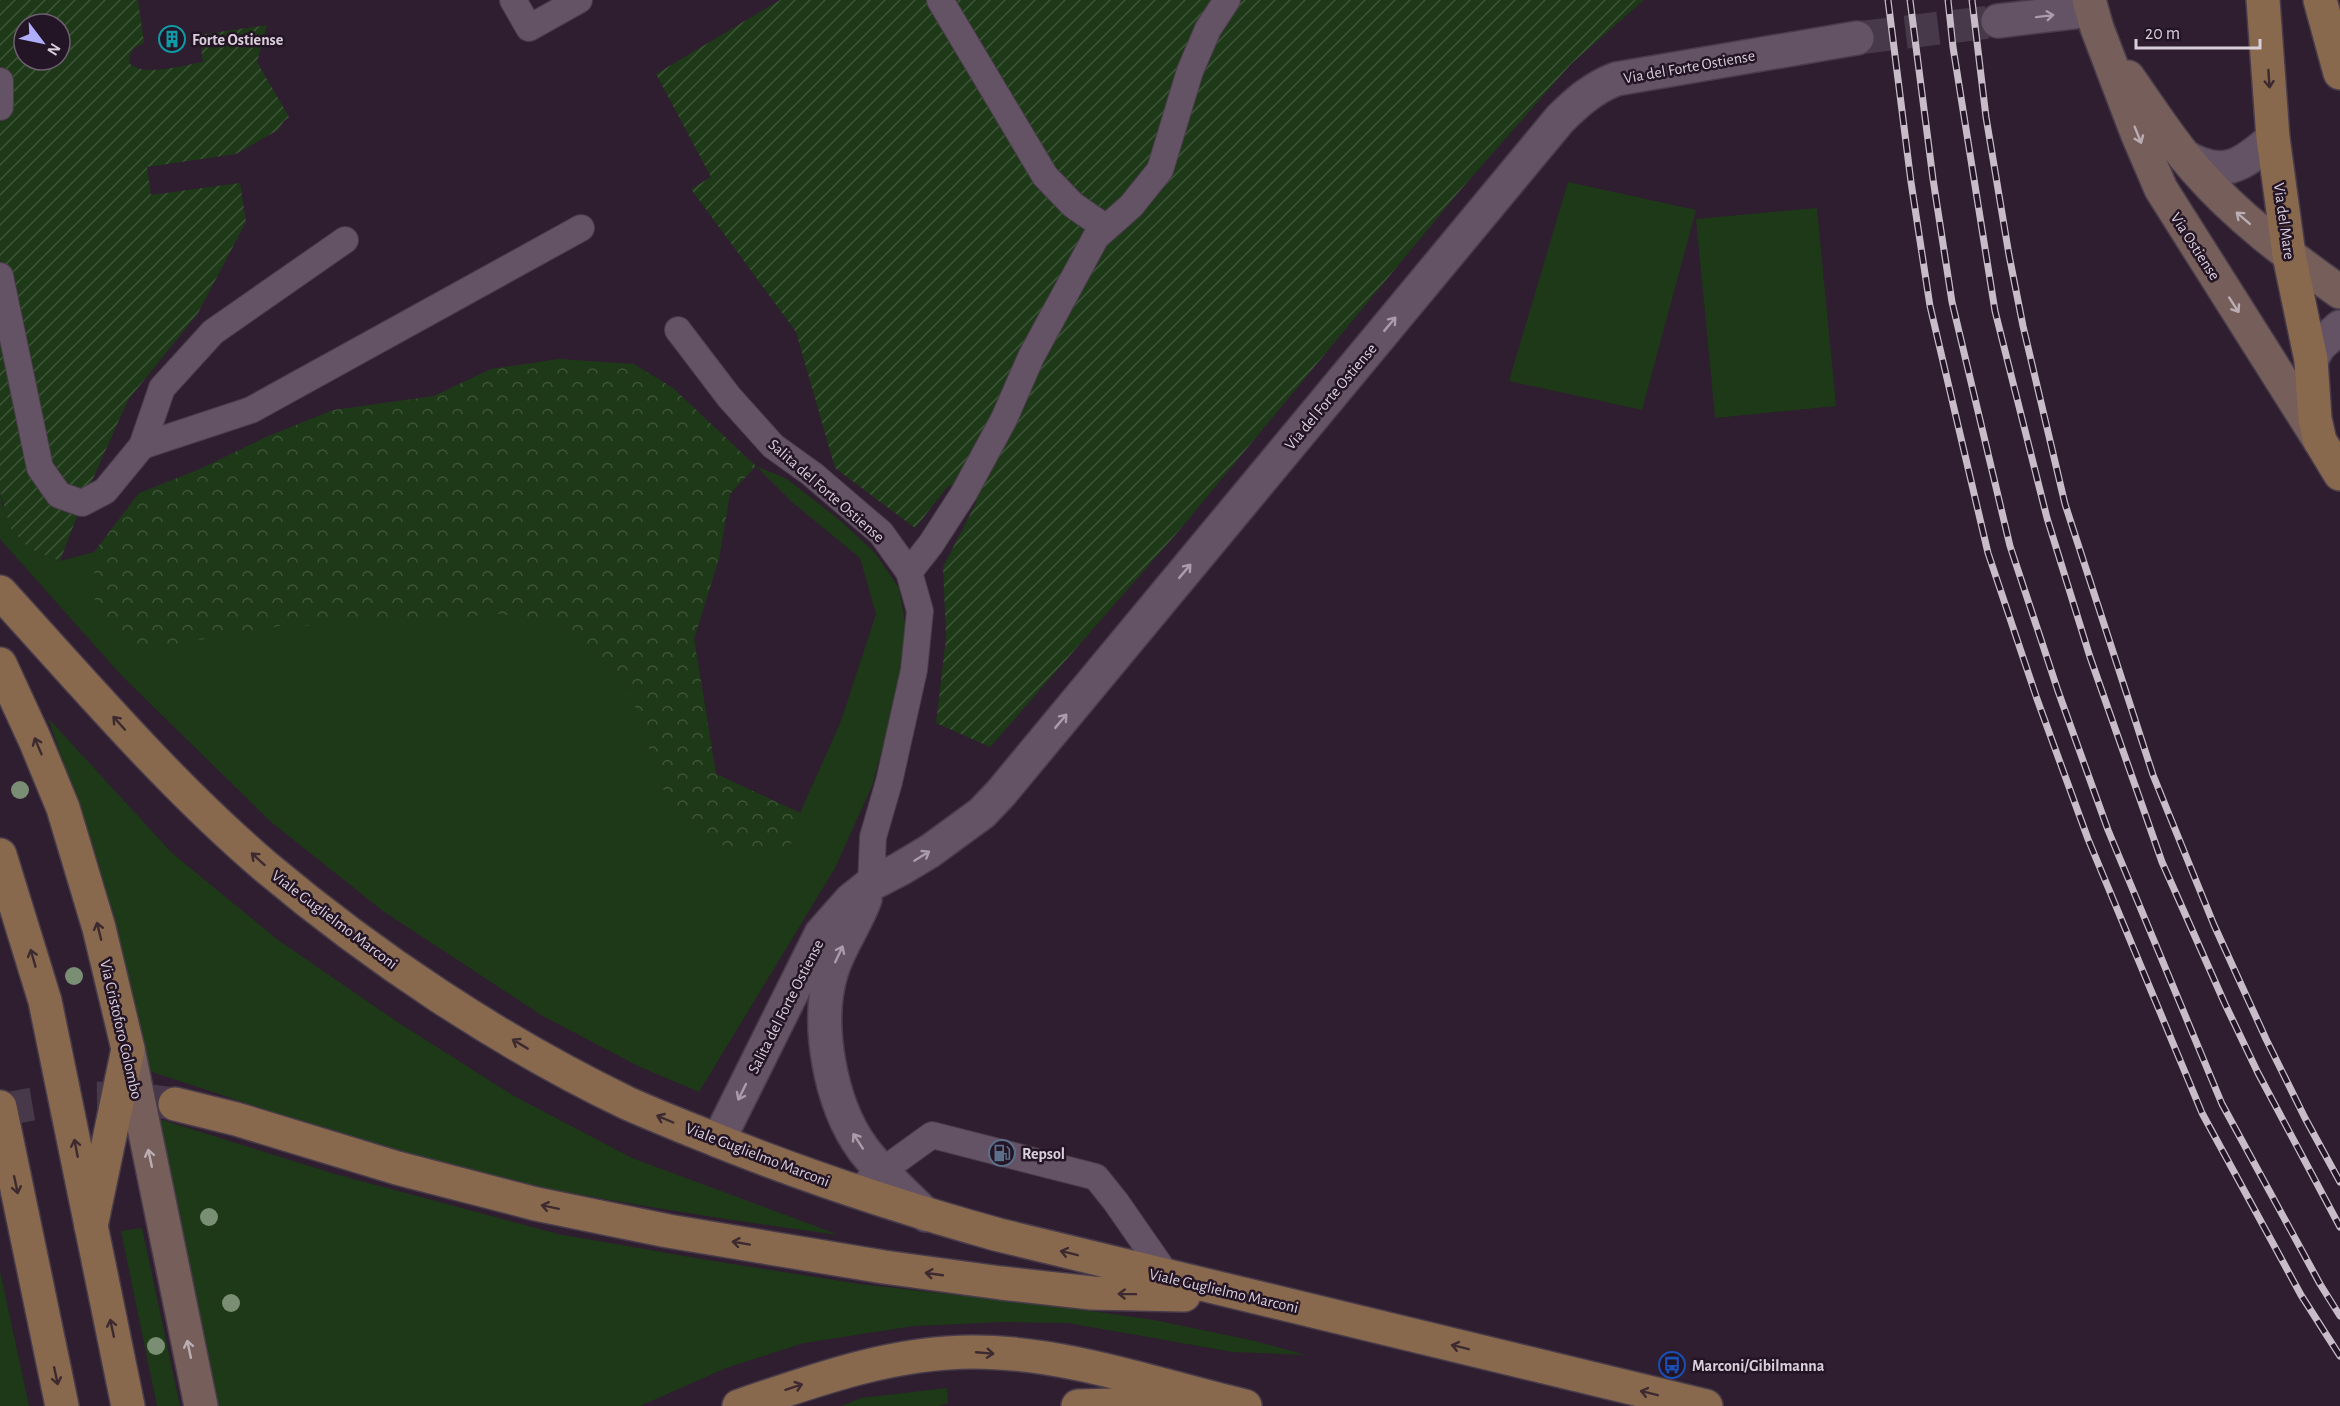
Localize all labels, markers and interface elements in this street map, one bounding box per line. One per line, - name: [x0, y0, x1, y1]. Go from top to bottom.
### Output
- one-way arrow: [2034, 10, 2054, 21]
- north arrow: [12, 12, 72, 72]
- scale bar: [2136, 12, 2260, 50]
- building icon: Forte Ostiense: [157, 24, 187, 54]
- text: 20 m: [2145, 25, 2180, 43]
- place label: Forte Ostiense: [192, 32, 284, 48]
- text: N: [44, 40, 64, 58]
- street label: Via del Forte Ostiense: [1622, 48, 1756, 86]
- one-way arrow: [2264, 69, 2275, 89]
- one-way arrow: [2133, 126, 2144, 144]
- street label: Via del Mare: [2271, 182, 2297, 261]
- street label: Via Ostiense: [2168, 210, 2223, 283]
- one-way arrow: [2236, 211, 2251, 225]
- one-way arrow: [2227, 296, 2240, 313]
- one-way arrow: [1383, 317, 1397, 332]
- street label: Via del Forte Ostiense: [1282, 340, 1380, 453]
- street label: Salita del Forte Ostiense: [765, 436, 887, 545]
- one-way arrow: [1178, 564, 1192, 579]
- one-way arrow: [1054, 713, 1067, 729]
- one-way arrow: [112, 716, 126, 731]
- one-way arrow: [32, 737, 43, 755]
- one-way arrow: [913, 849, 930, 861]
- one-way arrow: [251, 852, 266, 866]
- street label: Viale Guglielmo Marconi: [269, 867, 400, 972]
- one-way arrow: [93, 921, 105, 940]
- street label: Salita del Forte Ostiense: [745, 937, 827, 1076]
- one-way arrow: [834, 946, 845, 964]
- one-way arrow: [27, 949, 38, 968]
- street label: Via Cristoforo Colombo: [97, 958, 145, 1101]
- one-way arrow: [512, 1038, 529, 1050]
- one-way arrow: [736, 1083, 748, 1100]
- one-way arrow: [657, 1113, 675, 1124]
- street label: Viale Guglielmo Marconi: [683, 1120, 832, 1190]
- one-way arrow: [852, 1133, 864, 1150]
- fuel station icon: Repsol: [987, 1138, 1017, 1168]
- one-way arrow: [70, 1139, 81, 1159]
- place label: Repsol: [1022, 1146, 1065, 1162]
- one-way arrow: [144, 1148, 155, 1168]
- one-way arrow: [11, 1175, 22, 1194]
- one-way arrow: [540, 1200, 559, 1212]
- one-way arrow: [732, 1238, 751, 1249]
- one-way arrow: [1060, 1246, 1079, 1258]
- street label: Viale Guglielmo Marconi: [1148, 1266, 1300, 1316]
- one-way arrow: [924, 1268, 944, 1279]
- one-way arrow: [1118, 1288, 1138, 1300]
- one-way arrow: [106, 1319, 117, 1338]
- one-way arrow: [183, 1339, 194, 1359]
- one-way arrow: [1451, 1340, 1470, 1352]
- one-way arrow: [975, 1348, 995, 1359]
- bus stop icon: Marconi/Gibilmanna: [1657, 1350, 1687, 1380]
- place label: Marconi/Gibilmanna: [1692, 1358, 1825, 1374]
- one-way arrow: [51, 1366, 62, 1385]
- one-way arrow: [784, 1381, 803, 1392]
- one-way arrow: [1640, 1386, 1659, 1398]

